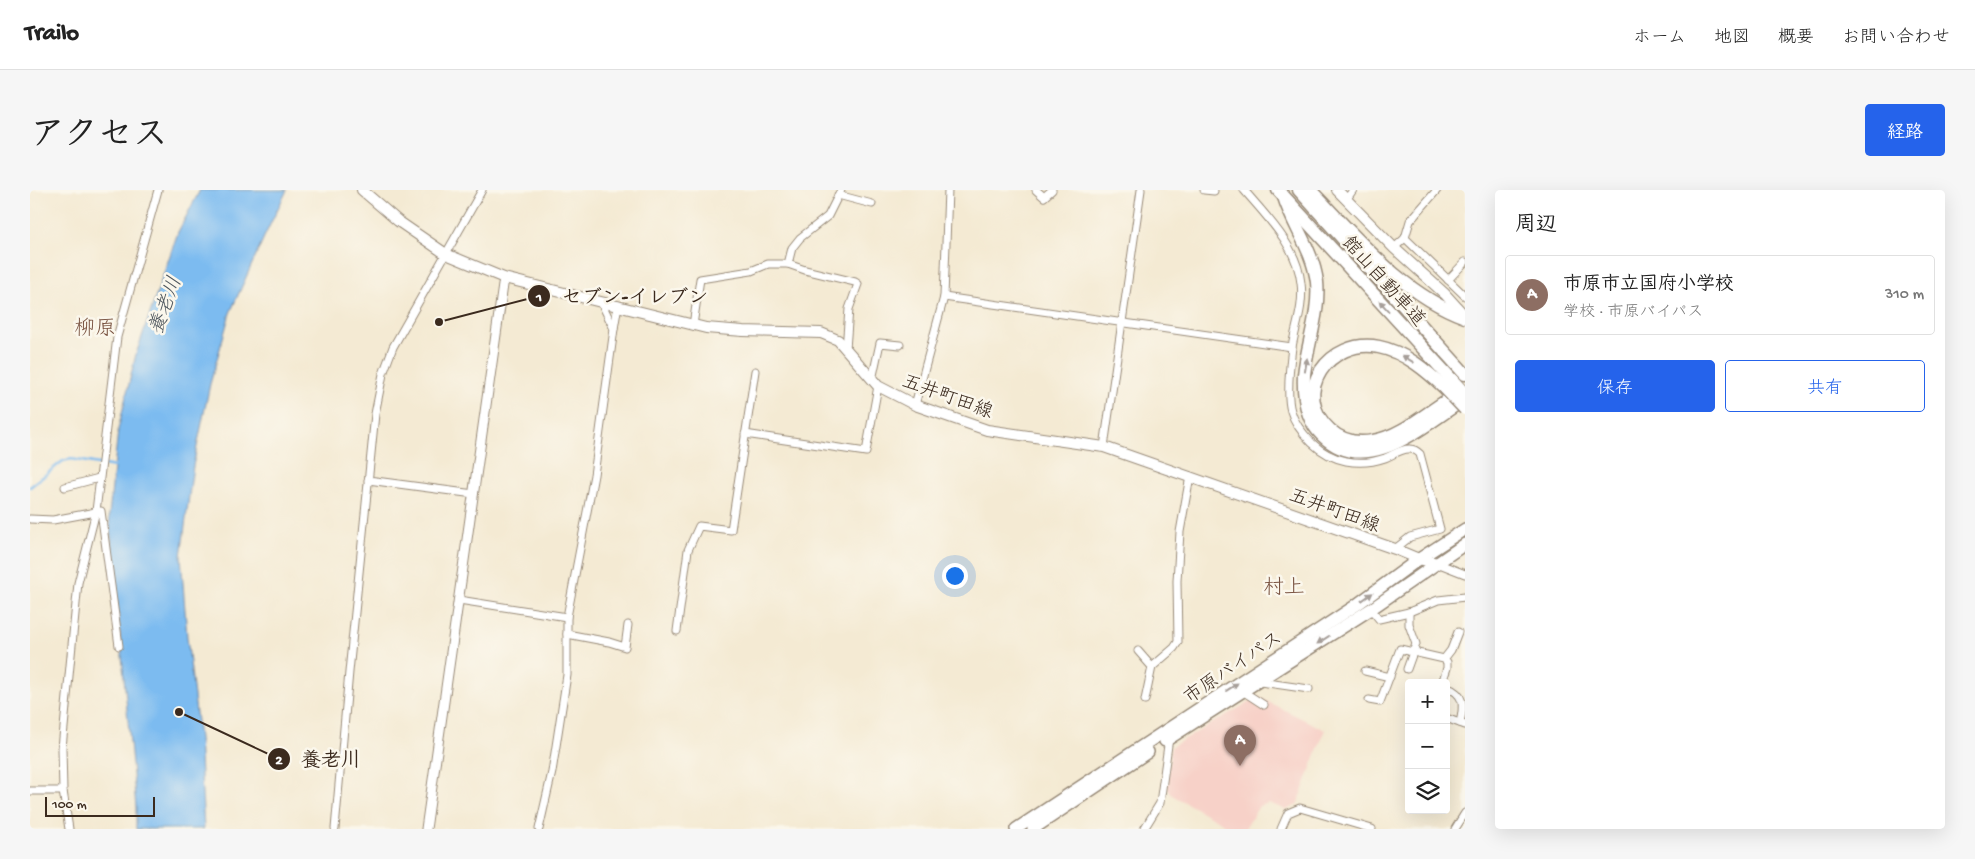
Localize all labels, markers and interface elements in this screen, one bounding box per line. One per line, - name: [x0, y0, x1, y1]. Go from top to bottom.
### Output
- text: Trailo: [25, 20, 79, 49]
- text: ホーム: [1633, 28, 1686, 49]
- text: 地図: [1714, 28, 1750, 49]
- text: 概要: [1778, 28, 1814, 49]
- text: お問い合わせ: [1842, 28, 1950, 49]
- button: 経路: [1865, 104, 1945, 156]
- text: アクセス: [30, 117, 168, 158]
- text: 周辺: [1515, 214, 1557, 239]
- street label: 館山自動車道: [1336, 232, 1430, 332]
- water label: 養老川: [144, 273, 188, 338]
- text: 市原市立国府小学校: [1563, 274, 1734, 297]
- callout: セブン-イレブン: [526, 278, 718, 313]
- text: A: [1527, 286, 1537, 305]
- text: 310 m: [1885, 286, 1924, 305]
- text: セブン-イレブン: [562, 287, 708, 311]
- text: 1: [535, 289, 542, 307]
- one-way arrow: [1378, 301, 1390, 313]
- text: 学校 · 市原バイパス: [1563, 304, 1703, 323]
- district label: 柳原: [74, 317, 116, 343]
- one-way arrow: [1401, 354, 1414, 364]
- one-way arrow: [1302, 356, 1310, 372]
- button: 保存: [1515, 360, 1715, 412]
- button: 共有: [1725, 360, 1925, 412]
- street label: 五井町田線: [898, 370, 996, 425]
- street label: 五井町田線: [1285, 484, 1383, 539]
- your location: [942, 563, 968, 589]
- district label: 村上: [1263, 576, 1305, 602]
- one-way arrow: [1360, 592, 1374, 602]
- street label: 市原バイパス: [1180, 627, 1287, 710]
- one-way arrow: [1317, 636, 1330, 645]
- map controls: [1405, 679, 1450, 814]
- button: +: [1405, 679, 1450, 724]
- one-way arrow: [1226, 682, 1239, 692]
- button: −: [1405, 724, 1450, 769]
- pin: A: [1224, 725, 1256, 766]
- callout: 養老川: [266, 742, 371, 777]
- text: 養老川: [301, 749, 361, 774]
- text: 2: [275, 752, 283, 770]
- button: layers: [1405, 769, 1450, 814]
- scale bar: [45, 794, 155, 817]
- text: 100 m: [52, 797, 87, 814]

